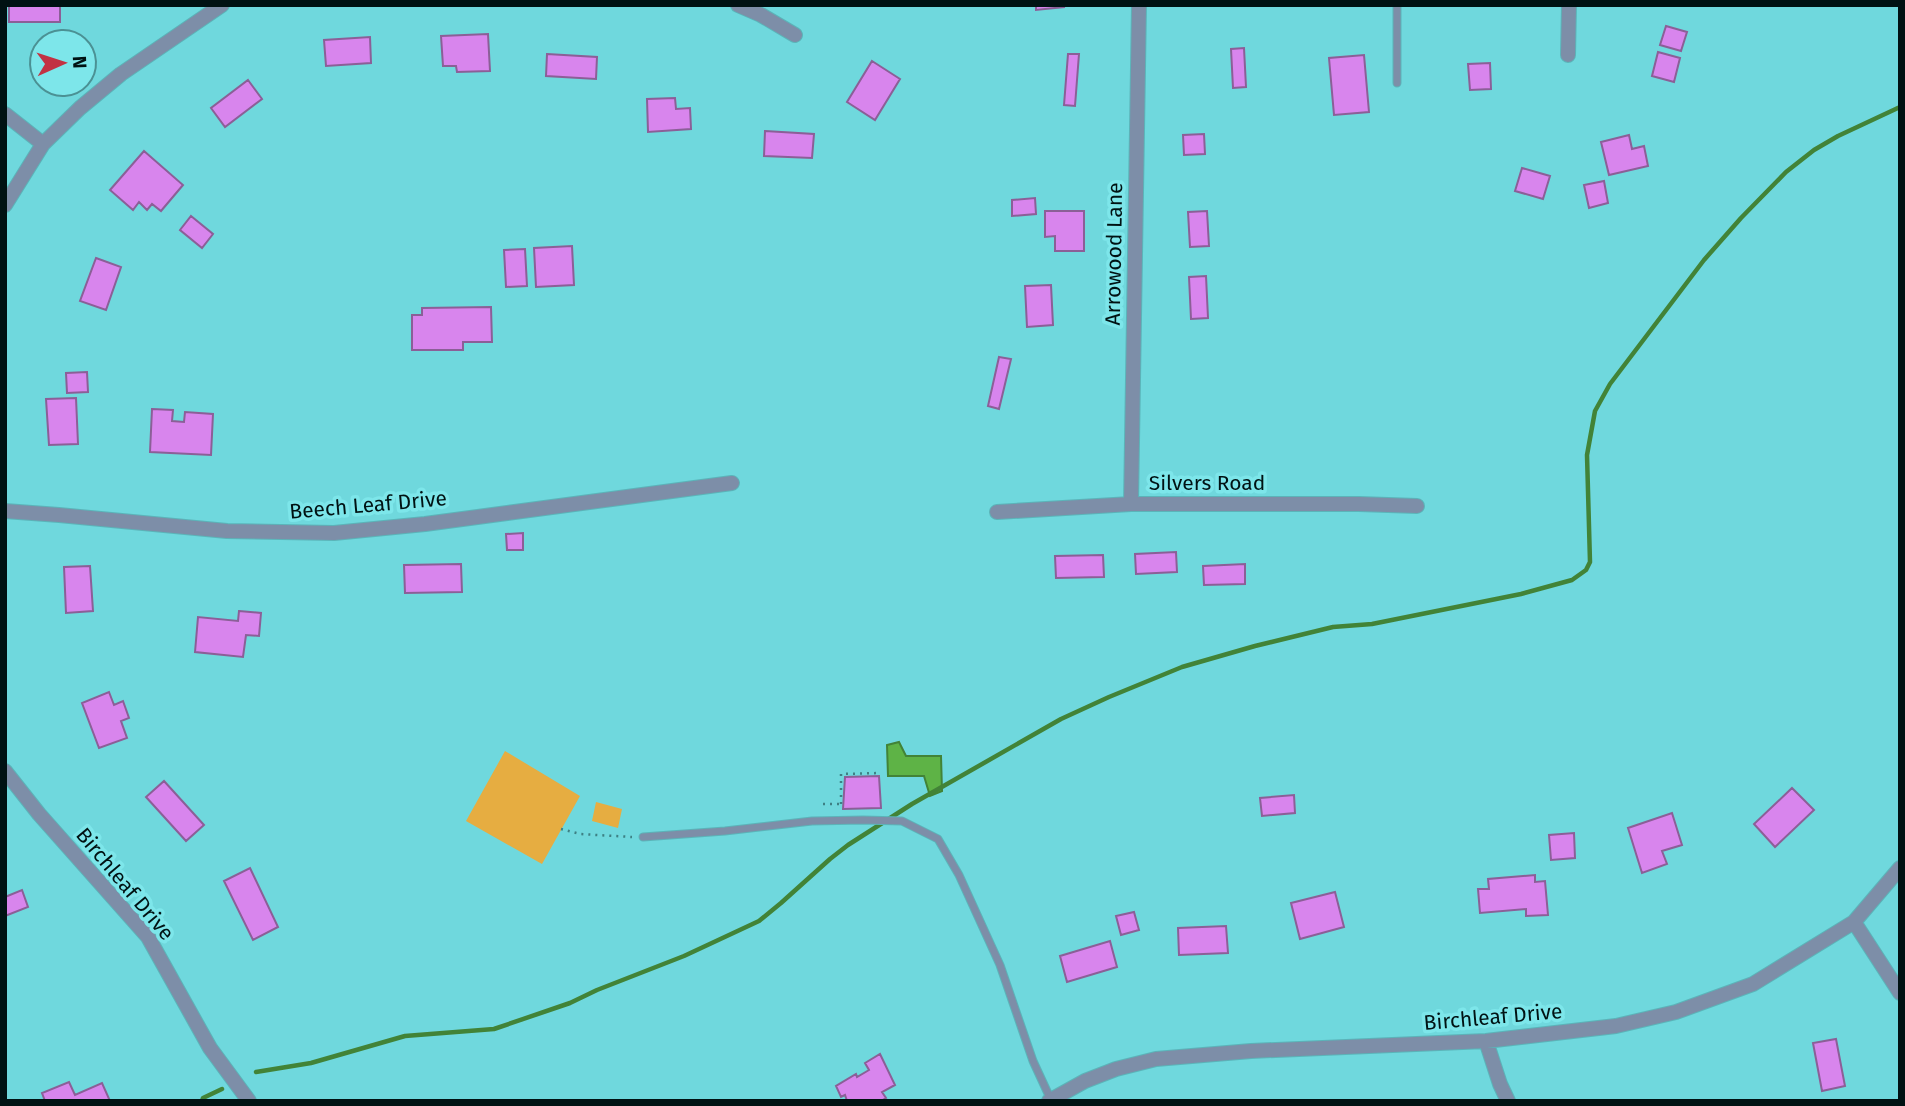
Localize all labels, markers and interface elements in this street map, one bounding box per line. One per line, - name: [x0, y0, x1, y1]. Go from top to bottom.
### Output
- north arrow: [28, 28, 98, 98]
- text: N: [68, 55, 91, 69]
- street label: Arrowood Lane: [1100, 182, 1128, 326]
- street label: Silvers Road: [1149, 470, 1265, 496]
- street label: Beech Leaf Drive: [288, 485, 448, 525]
- street label: Birchleaf Drive: [70, 822, 180, 946]
- street label: Birchleaf Drive: [1423, 998, 1563, 1036]

